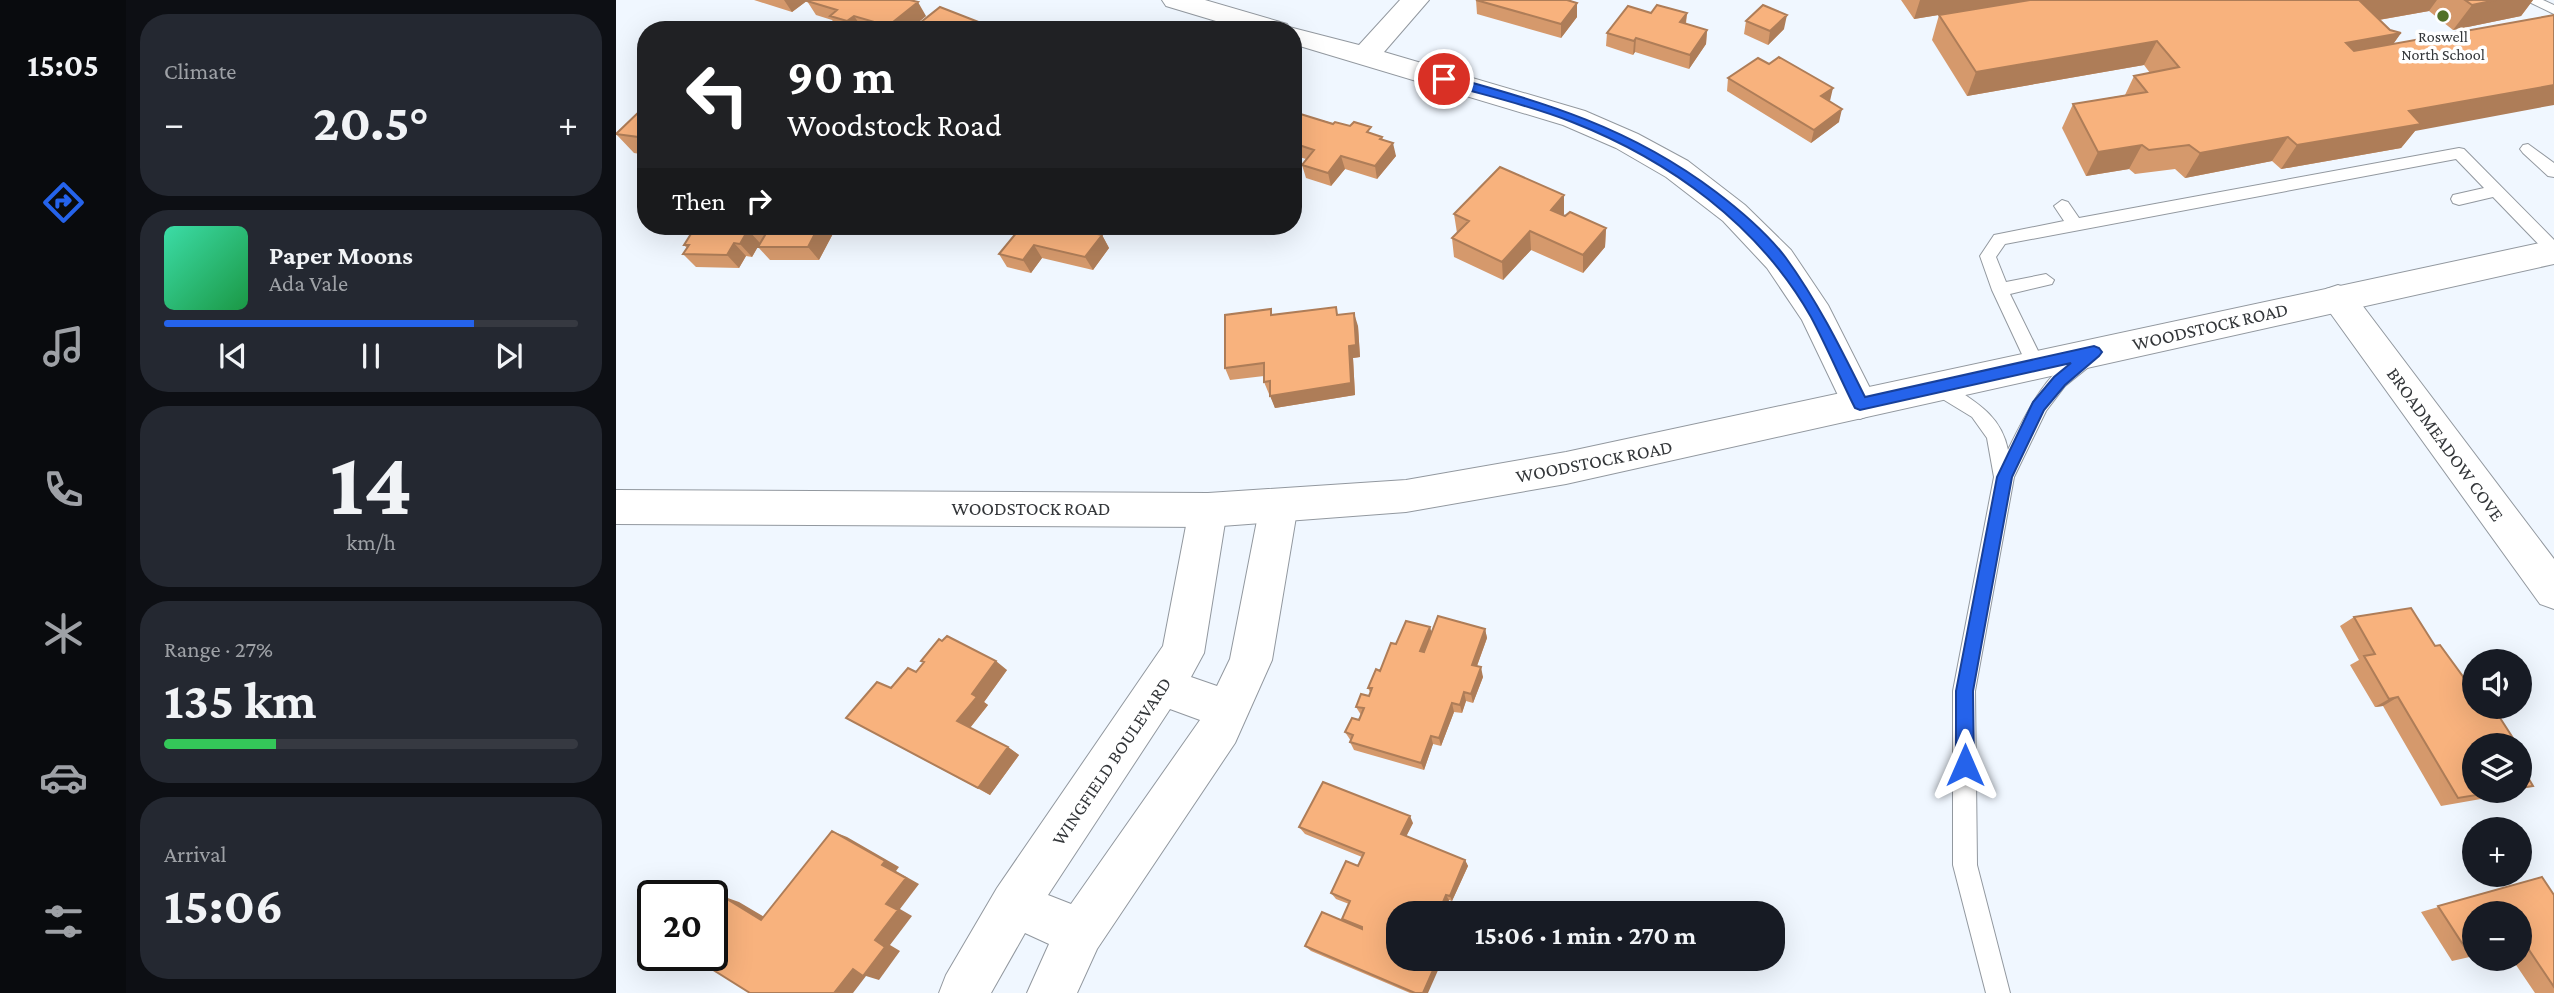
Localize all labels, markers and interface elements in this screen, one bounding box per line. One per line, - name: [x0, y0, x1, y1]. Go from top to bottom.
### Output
- marker: Roswell North School: [2435, 8, 2451, 24]
- place label: Roswell North School: [2401, 28, 2485, 63]
- text: 15:05: [27, 47, 99, 83]
- icon: left: [672, 49, 763, 140]
- text: 90 m: [787, 49, 894, 104]
- pin: [1414, 49, 1474, 109]
- text: Climate: [164, 58, 236, 84]
- icon: arrive: [1425, 60, 1463, 98]
- text: 20.5°: [313, 93, 429, 151]
- text: −: [164, 102, 184, 144]
- text: +: [558, 102, 578, 144]
- text: Woodstock Road: [787, 107, 1002, 143]
- icon: directions: [39, 178, 88, 227]
- icon: right: [740, 182, 778, 220]
- text: Then: [672, 187, 726, 216]
- text: Paper Moons: [269, 241, 413, 270]
- text: Ada Vale: [269, 270, 348, 296]
- street label: WOODSTOCK ROAD: [2130, 298, 2290, 355]
- icon: music: [39, 322, 88, 371]
- icon: previous: [214, 337, 252, 375]
- icon: pause: [352, 337, 390, 375]
- icon: next: [490, 337, 528, 375]
- street label: BROADMEADOW COVE: [2383, 363, 2508, 525]
- text: 14: [329, 432, 413, 534]
- street label: WOODSTOCK ROAD: [1514, 436, 1674, 487]
- icon: phone: [39, 465, 88, 514]
- street label: WOODSTOCK ROAD: [951, 498, 1111, 519]
- text: km/h: [346, 529, 396, 555]
- icon: climate: [39, 609, 88, 658]
- text: Range · 27%: [164, 636, 273, 662]
- map controls: [2462, 649, 2532, 971]
- button: sound: [2462, 649, 2532, 719]
- text: 135 km: [164, 671, 317, 729]
- street label: WINGFIELD BOULEVARD: [1047, 673, 1175, 849]
- position arrow: [1928, 728, 2002, 802]
- button: layers: [2462, 733, 2532, 803]
- icon: car: [39, 753, 88, 802]
- button: +: [2462, 817, 2532, 887]
- text: Arrival: [164, 841, 227, 867]
- text: 15:06: [164, 876, 283, 934]
- speed limit sign: 20: [637, 880, 728, 971]
- icon: filters: [39, 897, 88, 946]
- button: −: [2462, 901, 2532, 971]
- text: 15:06 · 1 min · 270 m: [1475, 921, 1696, 950]

